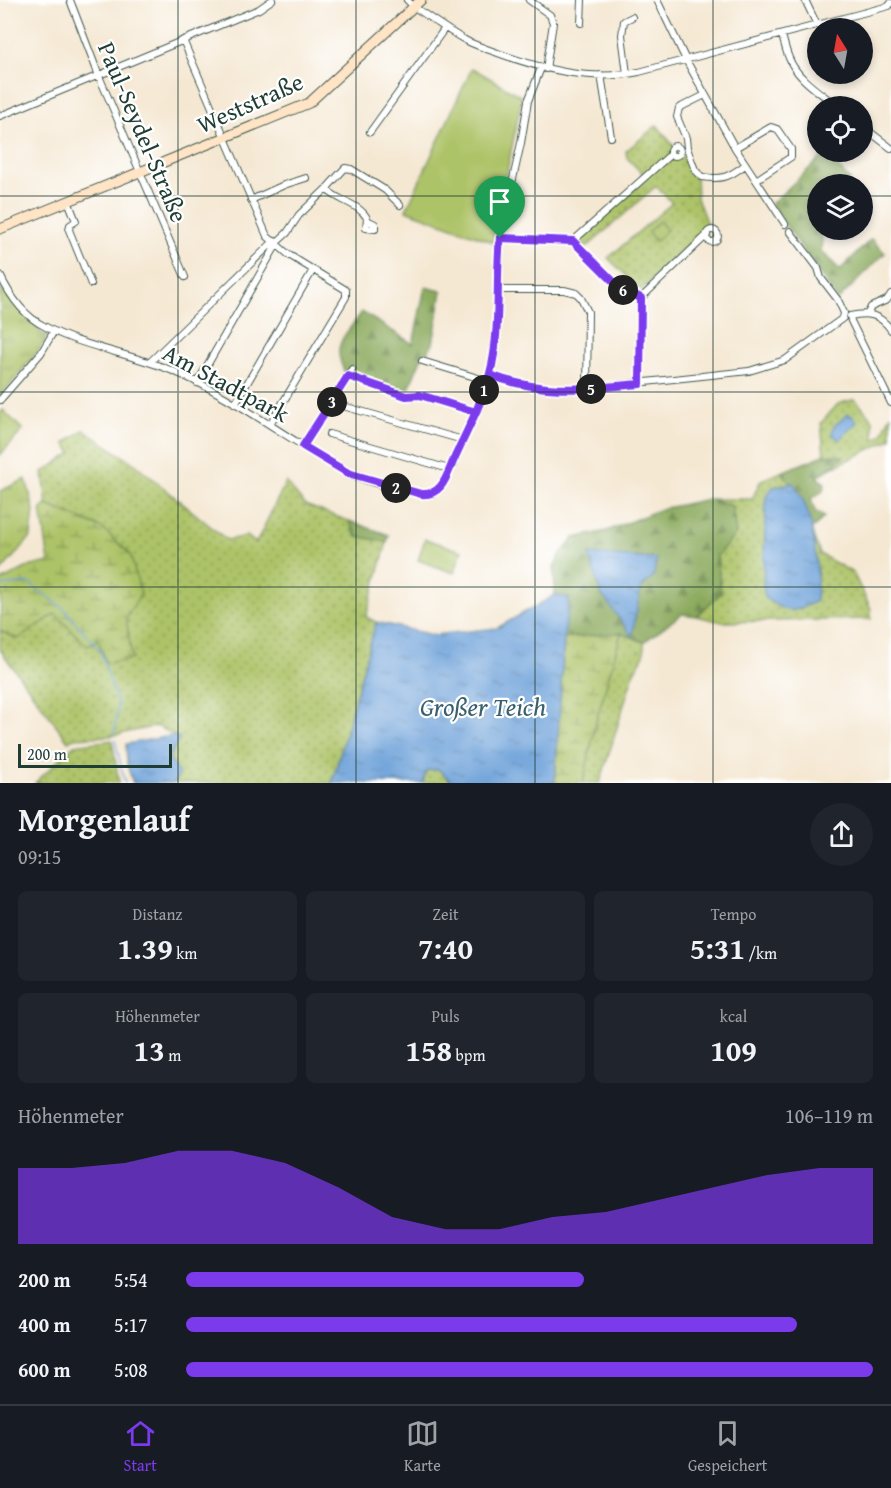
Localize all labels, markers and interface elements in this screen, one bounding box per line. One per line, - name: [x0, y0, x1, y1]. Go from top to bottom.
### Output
- north arrow: [807, 18, 873, 84]
- map controls: [807, 18, 873, 240]
- street label: Paul-Seydel-Straße: [89, 36, 197, 228]
- street label: Weststraße: [191, 64, 309, 142]
- button: locate: [807, 96, 873, 162]
- button: layers: [807, 174, 873, 240]
- pin: [474, 176, 525, 238]
- icon: arrive: [483, 185, 516, 218]
- pin: 6: [608, 275, 638, 305]
- text: 6: [619, 278, 627, 302]
- street label: Am Stadtpark: [157, 335, 296, 431]
- pin: 5: [576, 374, 606, 404]
- pin: 1: [469, 375, 499, 405]
- text: 5: [587, 377, 595, 401]
- text: 1: [480, 378, 488, 402]
- pin: 3: [317, 387, 347, 417]
- text: 3: [328, 390, 336, 414]
- pin: 2: [381, 473, 411, 503]
- text: 2: [392, 476, 400, 500]
- water label: Großer Teich: [420, 687, 546, 726]
- scale bar: [18, 741, 172, 768]
- text: 200 m: [27, 742, 67, 766]
- text: Morgenlauf: [18, 795, 190, 843]
- button: share: [810, 803, 873, 866]
- text: 09:15: [18, 842, 61, 871]
- text: Distanz: [133, 902, 182, 926]
- text: Zeit: [432, 902, 459, 926]
- text: Tempo: [711, 902, 756, 926]
- text: 1.39: [118, 926, 173, 970]
- text: 7:40: [418, 926, 473, 970]
- text: 5:31: [690, 926, 745, 970]
- text: km: [173, 941, 197, 965]
- text: /km: [745, 941, 777, 965]
- text: Höhenmeter: [115, 1004, 200, 1028]
- text: Puls: [431, 1004, 460, 1028]
- text: kcal: [720, 1004, 747, 1028]
- text: 13: [134, 1028, 165, 1072]
- text: 158: [405, 1028, 452, 1072]
- text: 109: [710, 1028, 757, 1072]
- text: m: [165, 1043, 181, 1067]
- text: bpm: [452, 1043, 486, 1067]
- text: Höhenmeter: [18, 1101, 124, 1130]
- text: 106–119 m: [785, 1101, 873, 1130]
- text: 200 m: [18, 1265, 71, 1294]
- text: 5:54: [114, 1265, 148, 1294]
- text: 400 m: [18, 1310, 71, 1339]
- text: 5:17: [114, 1310, 148, 1339]
- text: 600 m: [18, 1355, 71, 1384]
- text: 5:08: [114, 1355, 148, 1384]
- tab: Start: [124, 1417, 157, 1477]
- tab: Karte: [404, 1417, 441, 1477]
- tab: Gespeichert: [688, 1417, 767, 1477]

